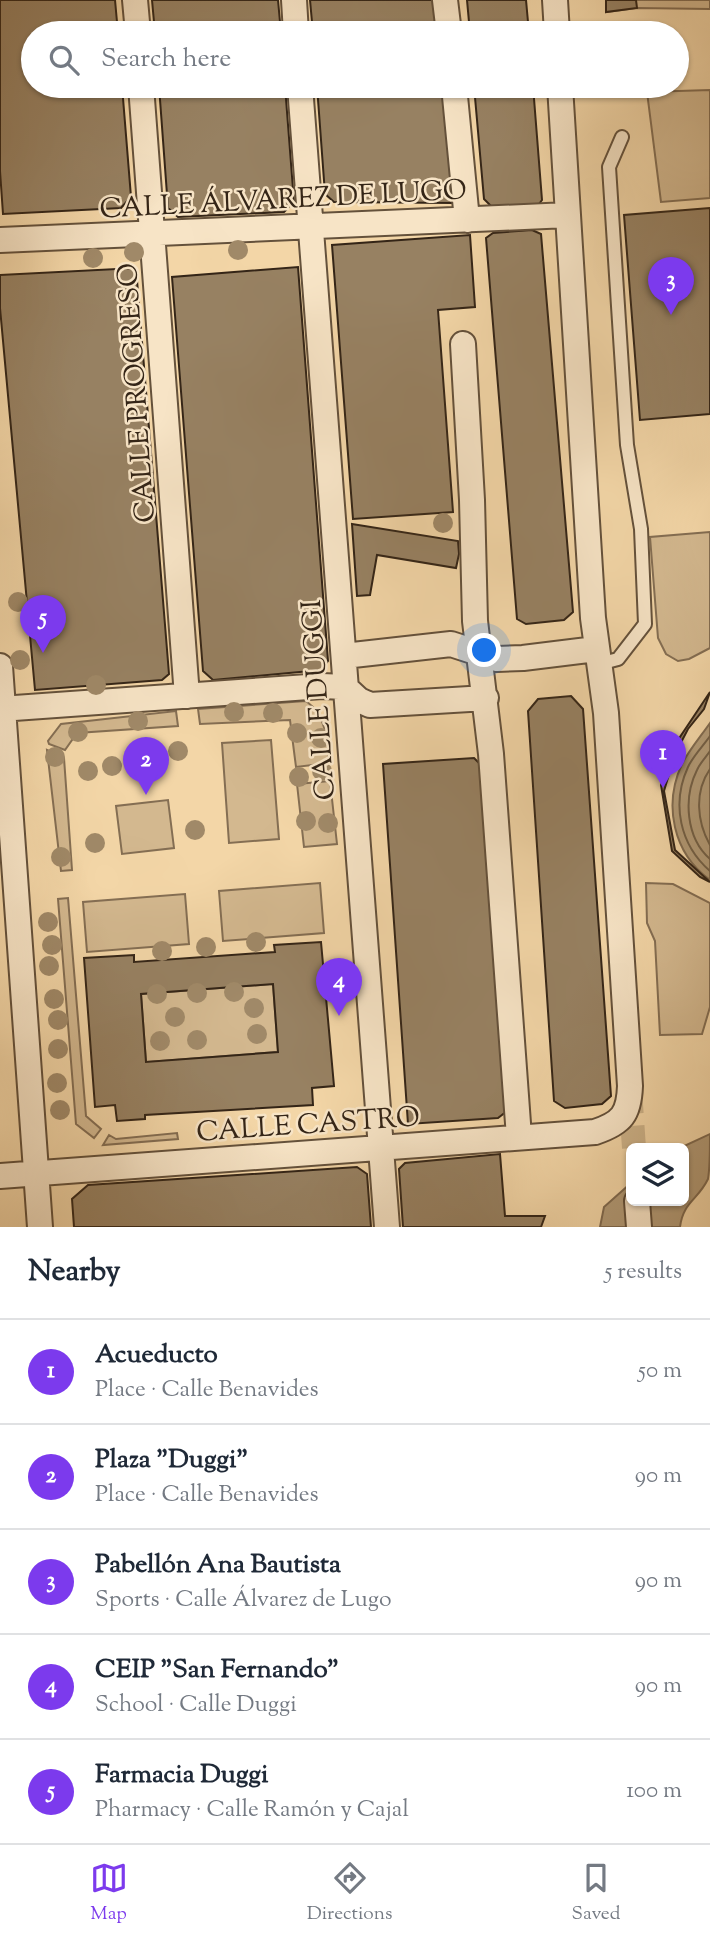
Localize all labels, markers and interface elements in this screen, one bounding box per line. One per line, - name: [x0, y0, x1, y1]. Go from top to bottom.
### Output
- search box: [21, 21, 689, 98]
- icon: search: [45, 41, 83, 79]
- text: Search here: [101, 41, 231, 78]
- street label: CALLE ÁLVAREZ DE LUGO: [98, 171, 468, 231]
- pin: 3: [648, 257, 694, 315]
- street label: CALLE PROGRESO: [109, 262, 167, 524]
- pin: 5: [20, 595, 66, 653]
- street label: CALLE DUGGI: [293, 598, 347, 801]
- your location: [467, 633, 501, 667]
- pin: 1: [640, 730, 686, 788]
- pin: 2: [123, 737, 169, 795]
- pin: 4: [316, 958, 362, 1016]
- street label: CALLE CASTRO: [195, 1098, 421, 1154]
- map controls: [626, 1143, 689, 1206]
- button: layers: [626, 1143, 689, 1206]
- text: Nearby: [28, 1251, 120, 1294]
- text: 5 results: [605, 1256, 682, 1289]
- text: Acueducto: [95, 1337, 218, 1374]
- text: 1: [47, 1355, 55, 1388]
- text: 50 m: [638, 1355, 682, 1388]
- text: Place · Calle Benavides: [95, 1374, 318, 1407]
- text: Plaza "Duggi": [95, 1442, 248, 1479]
- text: 2: [46, 1460, 56, 1493]
- text: 90 m: [635, 1460, 682, 1493]
- text: Place · Calle Benavides: [95, 1479, 318, 1512]
- text: Pabellón Ana Bautista: [95, 1547, 341, 1584]
- text: 3: [46, 1565, 56, 1598]
- text: 90 m: [635, 1565, 682, 1598]
- text: Sports · Calle Álvarez de Lugo: [95, 1584, 392, 1617]
- text: CEIP "San Fernando": [95, 1652, 339, 1689]
- text: 4: [45, 1670, 57, 1703]
- text: 90 m: [635, 1670, 682, 1703]
- text: School · Calle Duggi: [95, 1689, 297, 1722]
- text: Farmacia Duggi: [95, 1757, 268, 1794]
- text: 5: [47, 1775, 55, 1808]
- text: 100 m: [626, 1775, 682, 1808]
- text: Pharmacy · Calle Ramón y Cajal: [95, 1794, 409, 1827]
- tab: Map: [90, 1859, 128, 1928]
- tab: Directions: [307, 1859, 392, 1928]
- tab: Saved: [572, 1859, 620, 1928]

